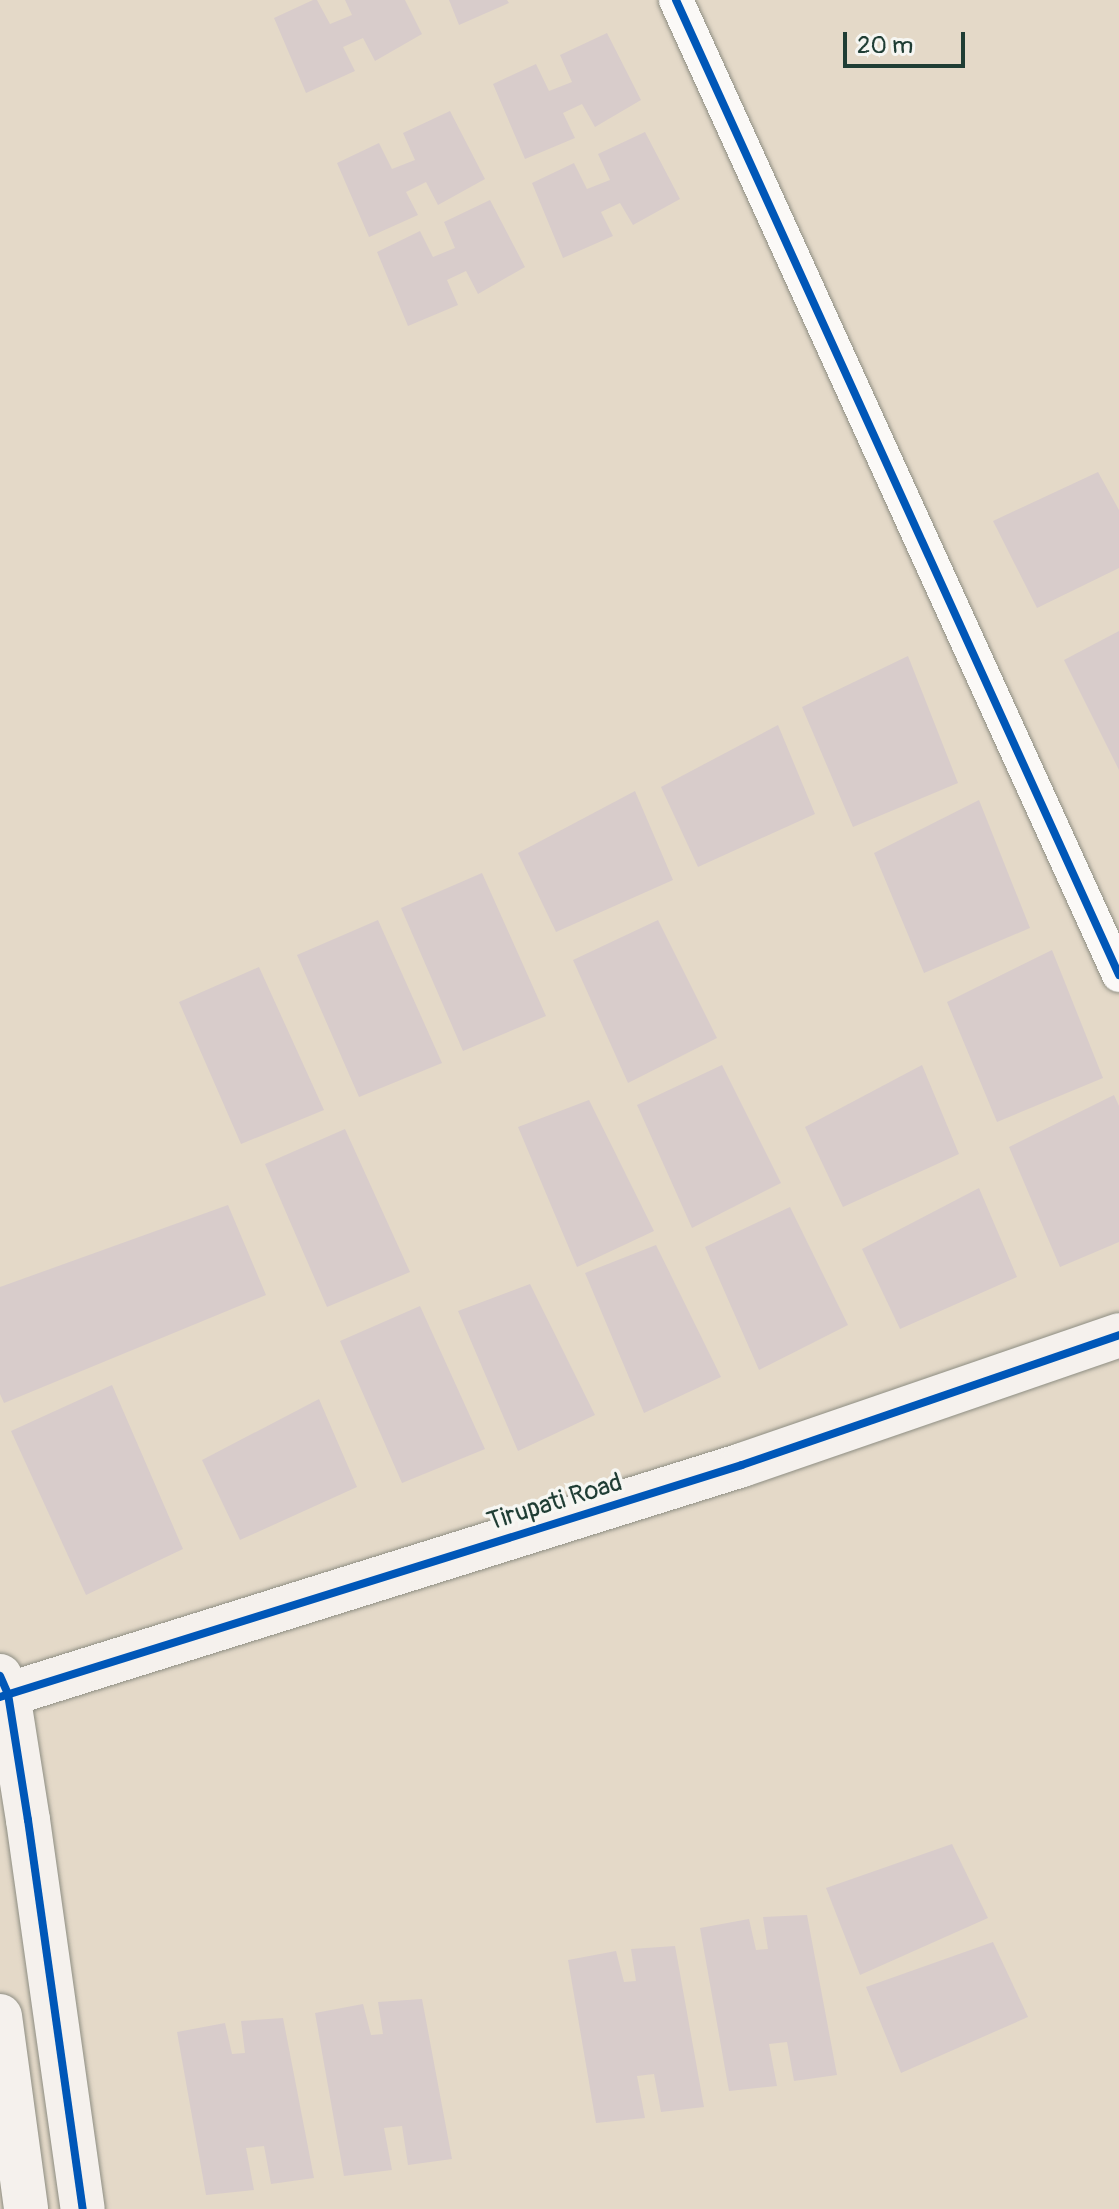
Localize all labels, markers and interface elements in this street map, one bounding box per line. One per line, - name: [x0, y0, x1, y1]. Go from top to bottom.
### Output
- scale bar: [847, 16, 969, 66]
- text: 20 m: [857, 31, 913, 60]
- street label: Tirupati Road: [484, 1468, 626, 1538]

